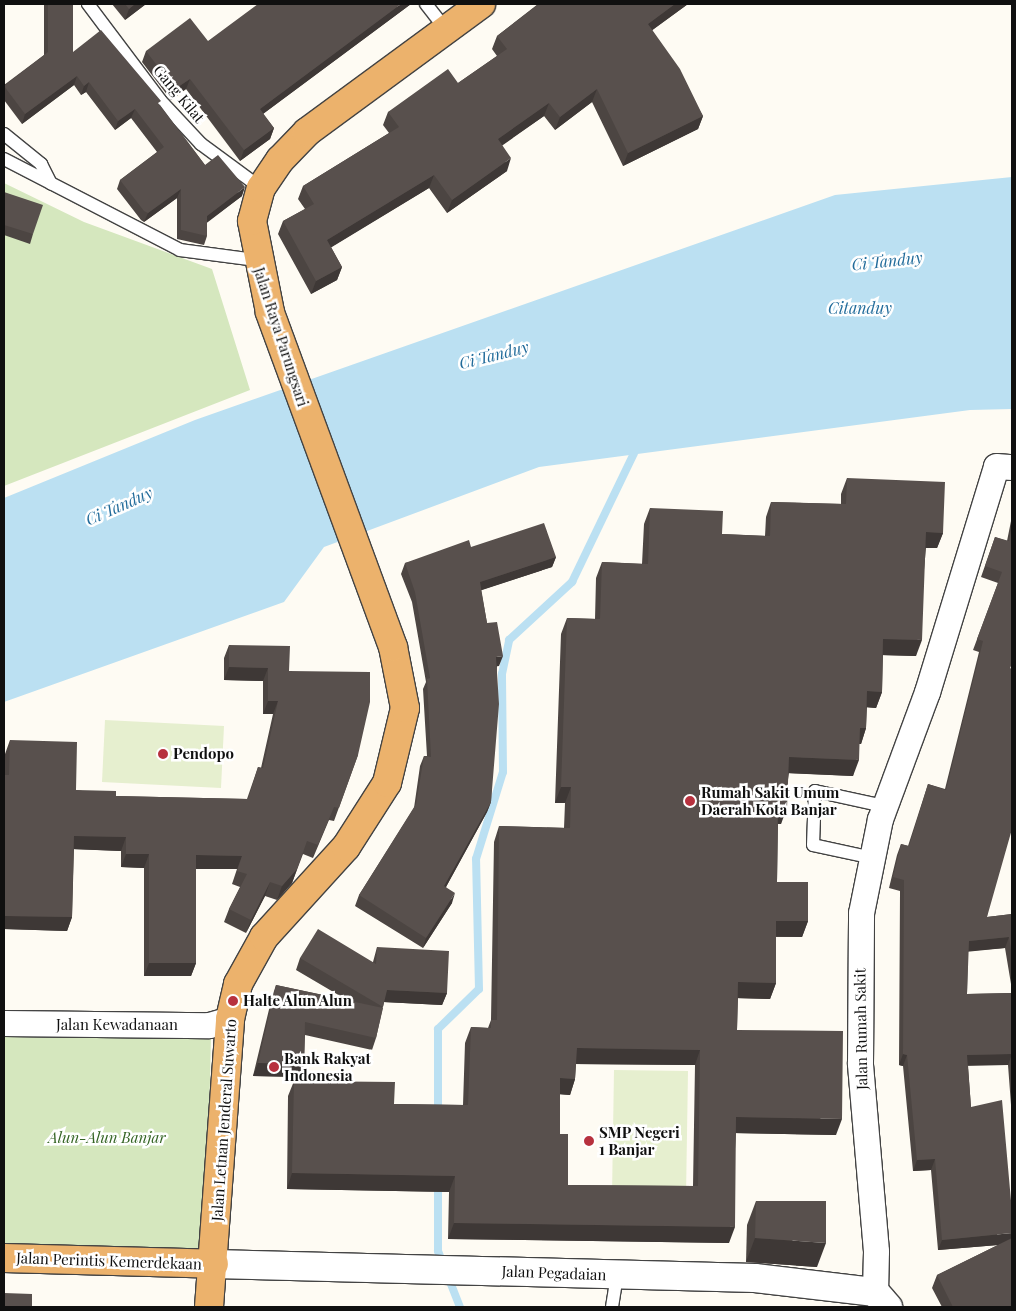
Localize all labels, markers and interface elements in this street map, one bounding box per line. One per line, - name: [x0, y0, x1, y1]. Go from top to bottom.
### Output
- street label: Gang Kilat: [150, 62, 208, 126]
- water label: Ci Tanduy: [851, 248, 923, 274]
- street label: Jalan Raya Parungsari: [250, 265, 312, 409]
- water label: Citanduy: [828, 298, 892, 318]
- water label: Ci Tanduy: [457, 337, 531, 373]
- water label: Ci Tanduy: [83, 483, 155, 529]
- place label: Pendopo: [173, 745, 234, 763]
- marker: Pendopo: [157, 748, 169, 760]
- place label: Rumah Sakit Umum Daerah Kota Banjar: [701, 783, 840, 818]
- marker: Rumah Sakit Umum Daerah Kota Banjar: [683, 794, 697, 808]
- street label: Jalan Rumah Sakit: [851, 968, 871, 1090]
- place label: Halte Alun Alun: [243, 992, 353, 1010]
- marker: Halte Alun Alun: [227, 995, 239, 1007]
- street label: Jalan Kewadanaan: [56, 1016, 178, 1034]
- street label: Jalan Letnan Jenderal Suwarto: [208, 1018, 240, 1222]
- place label: Bank Rakyat Indonesia: [284, 1049, 371, 1084]
- marker: Bank Rakyat Indonesia: [268, 1061, 280, 1073]
- place label: SMP Negeri 1 Banjar: [599, 1123, 680, 1158]
- park label: Alun-Alun Banjar: [48, 1129, 166, 1147]
- marker: SMP Negeri 1 Banjar: [583, 1135, 595, 1147]
- street label: Jalan Perintis Kemerdekaan: [16, 1249, 202, 1273]
- street label: Jalan Pegadaian: [501, 1262, 607, 1284]

